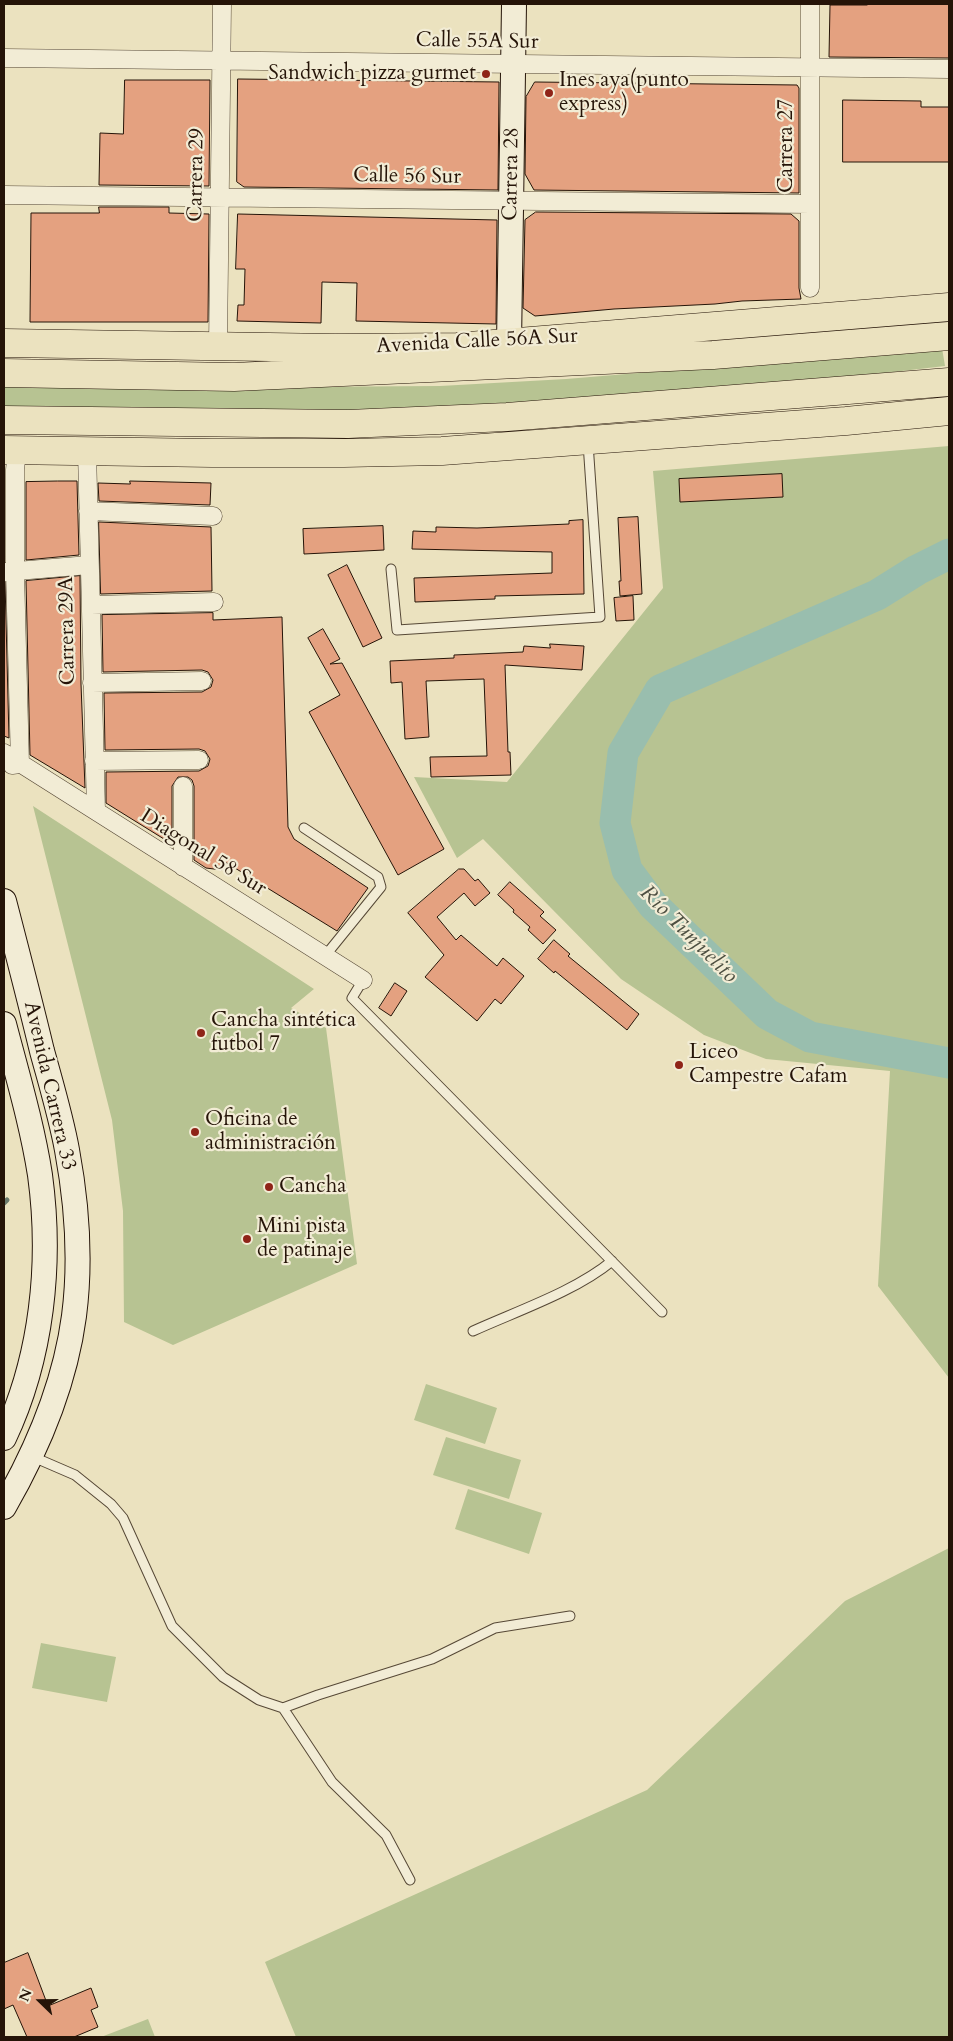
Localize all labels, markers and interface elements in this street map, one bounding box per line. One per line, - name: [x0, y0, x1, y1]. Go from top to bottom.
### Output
- street label: Calle 55A Sur: [415, 28, 539, 56]
- place label: Sandwich pizza gurmet: [268, 61, 476, 87]
- marker: Sandwich pizza gurmet: [480, 68, 492, 80]
- place label: Ines aya(punto express): [559, 68, 689, 118]
- marker: Ines aya(punto express): [543, 87, 555, 99]
- street label: Carrera 27: [774, 99, 800, 193]
- street label: Carrera 28: [499, 127, 525, 221]
- street label: Carrera 29: [184, 128, 210, 222]
- street label: Calle 56 Sur: [353, 163, 461, 191]
- street label: Avenida Calle 56A Sur: [376, 324, 578, 360]
- street label: Carrera 29A: [54, 576, 82, 686]
- street label: Diagonal 58 Sur: [135, 804, 271, 902]
- water label: Río Tunjuelito: [634, 881, 742, 989]
- street label: Avenida Carrera 33: [17, 999, 81, 1173]
- place label: Cancha sintética futbol 7: [211, 1008, 356, 1058]
- marker: Cancha sintética futbol 7: [195, 1027, 207, 1039]
- place label: Liceo Campestre Cafam: [689, 1040, 847, 1090]
- marker: Liceo Campestre Cafam: [673, 1059, 685, 1071]
- place label: Oficina de administración: [205, 1107, 336, 1157]
- marker: Oficina de administración: [189, 1126, 201, 1138]
- place label: Cancha: [279, 1174, 346, 1200]
- marker: Cancha: [263, 1181, 275, 1193]
- place label: Mini pista de patinaje: [257, 1214, 353, 1264]
- marker: Mini pista de patinaje: [241, 1233, 253, 1245]
- north arrow: [15, 1976, 65, 2026]
- text: N: [15, 1986, 37, 2004]

